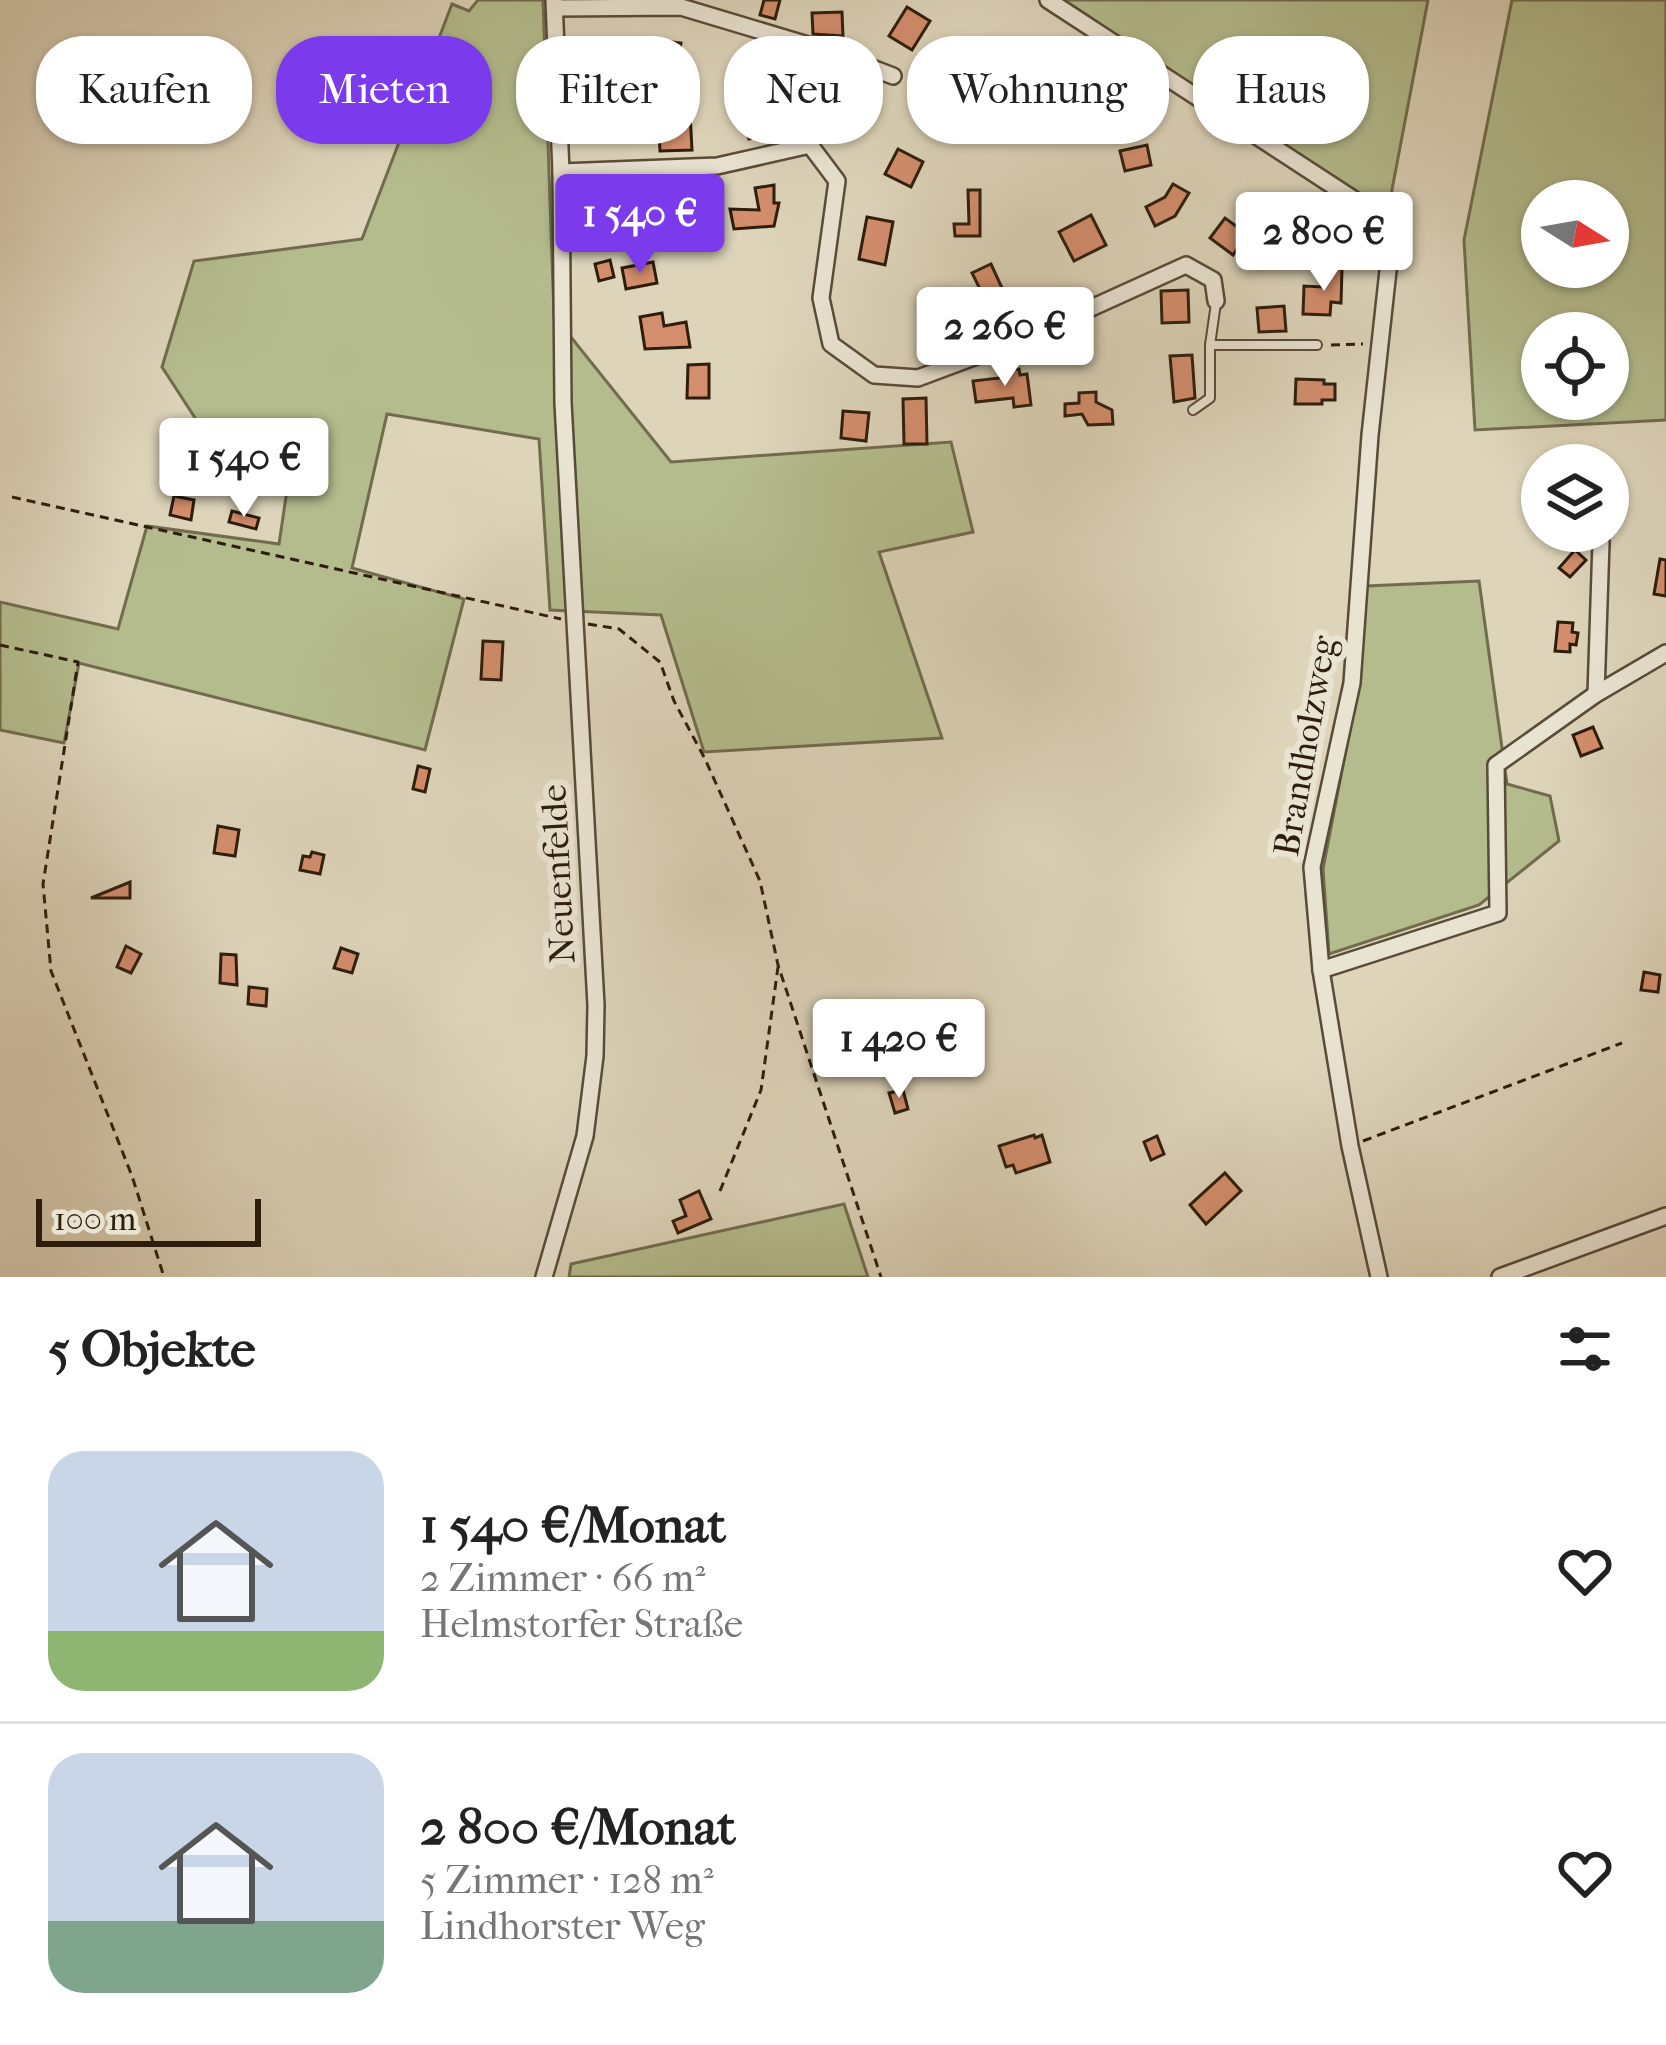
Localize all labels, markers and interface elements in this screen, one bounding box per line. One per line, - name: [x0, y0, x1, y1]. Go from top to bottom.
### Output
- chip: Kaufen: [36, 36, 252, 144]
- chip: Mieten: [276, 36, 492, 144]
- chip: Filter: [516, 36, 700, 144]
- chip: Neu: [724, 36, 883, 144]
- chip: Wohnung: [907, 36, 1169, 144]
- chip: Haus: [1193, 36, 1369, 144]
- pin: 1 540 €: [529, 174, 751, 276]
- north arrow: [1521, 180, 1629, 288]
- map controls: [1521, 180, 1629, 552]
- text: 1 540 €: [582, 190, 698, 236]
- pin: 2 800 €: [1213, 192, 1435, 294]
- text: 2 800 €: [1263, 208, 1385, 254]
- pin: 2 260 €: [894, 287, 1116, 389]
- text: 2 260 €: [944, 303, 1066, 349]
- button: locate: [1521, 312, 1629, 420]
- pin: 1 540 €: [133, 418, 355, 520]
- text: 1 540 €: [186, 434, 302, 480]
- button: layers: [1521, 444, 1629, 552]
- street label: Brandholzweg: [1265, 632, 1345, 859]
- street label: Neuenfelde: [532, 783, 584, 965]
- pin: 1 420 €: [788, 999, 1010, 1101]
- text: 1 420 €: [840, 1015, 958, 1061]
- scale bar: [36, 1193, 261, 1246]
- text: 100 m: [54, 1200, 137, 1239]
- icon: filters: [1552, 1316, 1618, 1382]
- text: 5 Objekte: [48, 1319, 256, 1379]
- text: 1 540 €/Monat: [420, 1495, 726, 1555]
- icon: home: [144, 1499, 288, 1643]
- icon: heart: [1552, 1538, 1618, 1604]
- text: 2 Zimmer · 66 m²: [420, 1555, 706, 1601]
- text: Helmstorfer Straße: [420, 1601, 743, 1647]
- text: 2 800 €/Monat: [420, 1797, 736, 1857]
- icon: home: [144, 1801, 288, 1945]
- icon: heart: [1552, 1840, 1618, 1906]
- text: 5 Zimmer · 128 m²: [420, 1857, 714, 1903]
- text: Lindhorster Weg: [420, 1903, 705, 1949]

